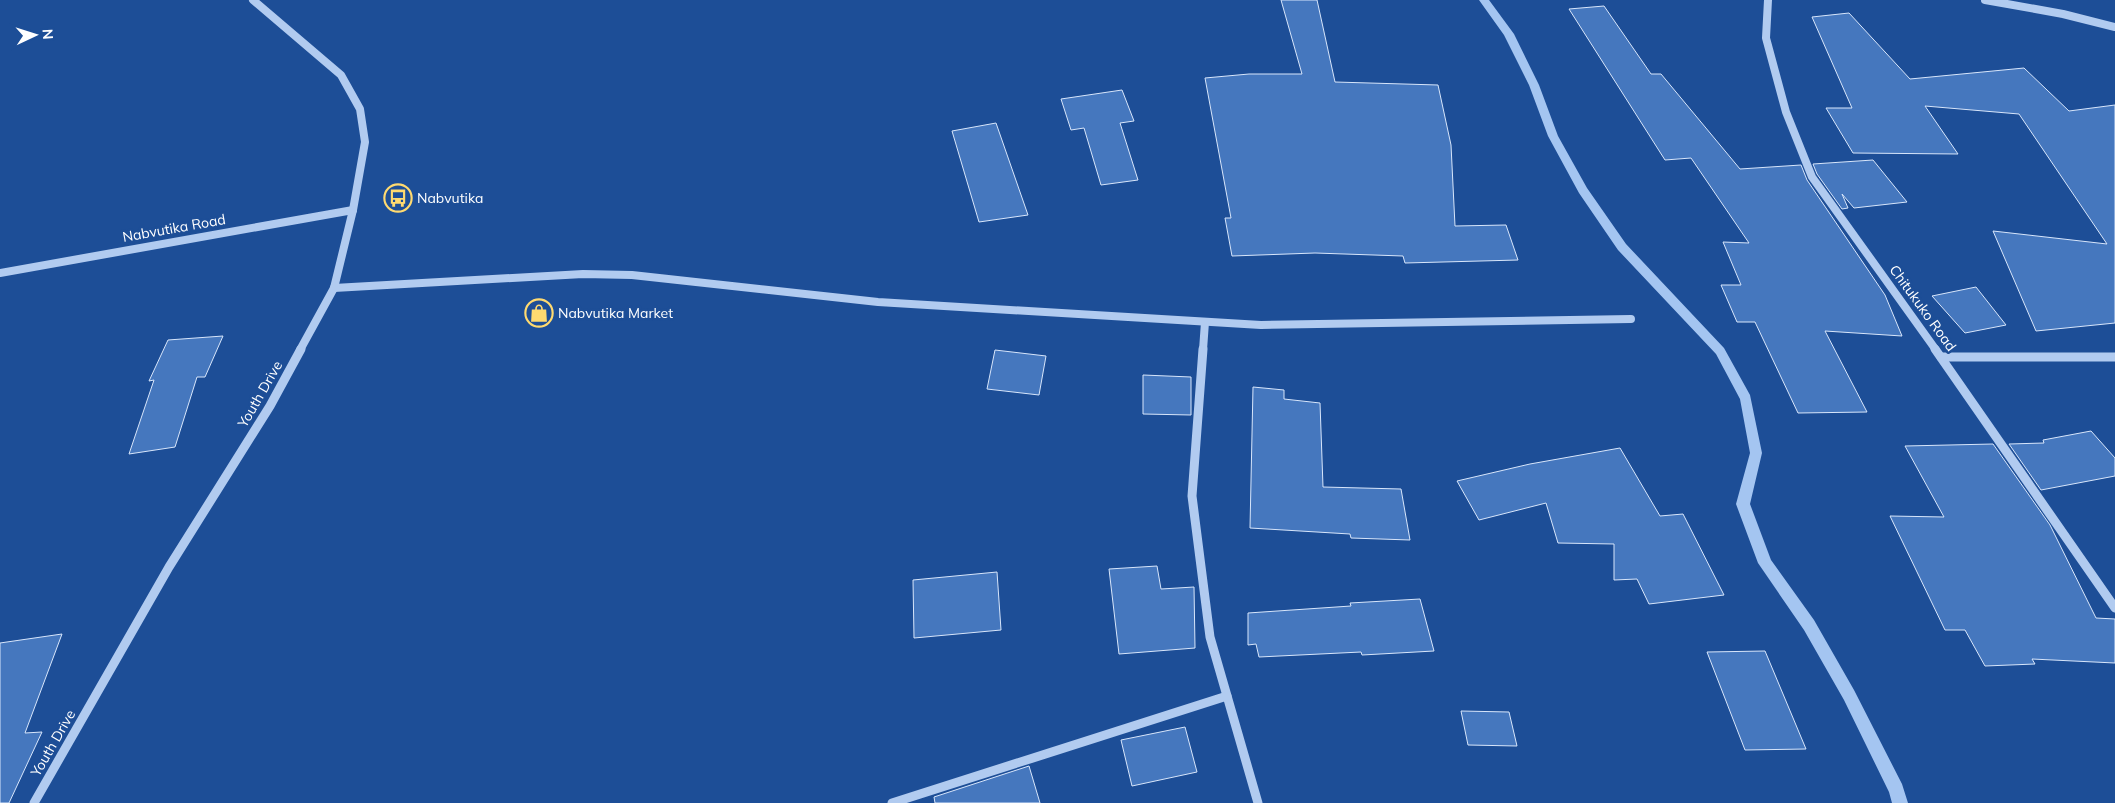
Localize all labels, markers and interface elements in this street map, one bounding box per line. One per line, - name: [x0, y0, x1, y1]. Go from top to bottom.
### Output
- north arrow: [10, 10, 60, 60]
- text: N: [39, 28, 57, 40]
- bus stop icon: Nabvutika: [383, 183, 413, 213]
- place label: Nabvutika: [417, 189, 483, 207]
- street label: Nabvutika Road: [121, 210, 227, 246]
- street label: Chitukuko Road: [1886, 261, 1960, 355]
- shop icon: Nabvutika Market: [524, 298, 554, 328]
- place label: Nabvutika Market: [558, 304, 673, 322]
- street label: Youth Drive: [233, 357, 286, 431]
- street label: Youth Drive: [26, 706, 79, 780]

